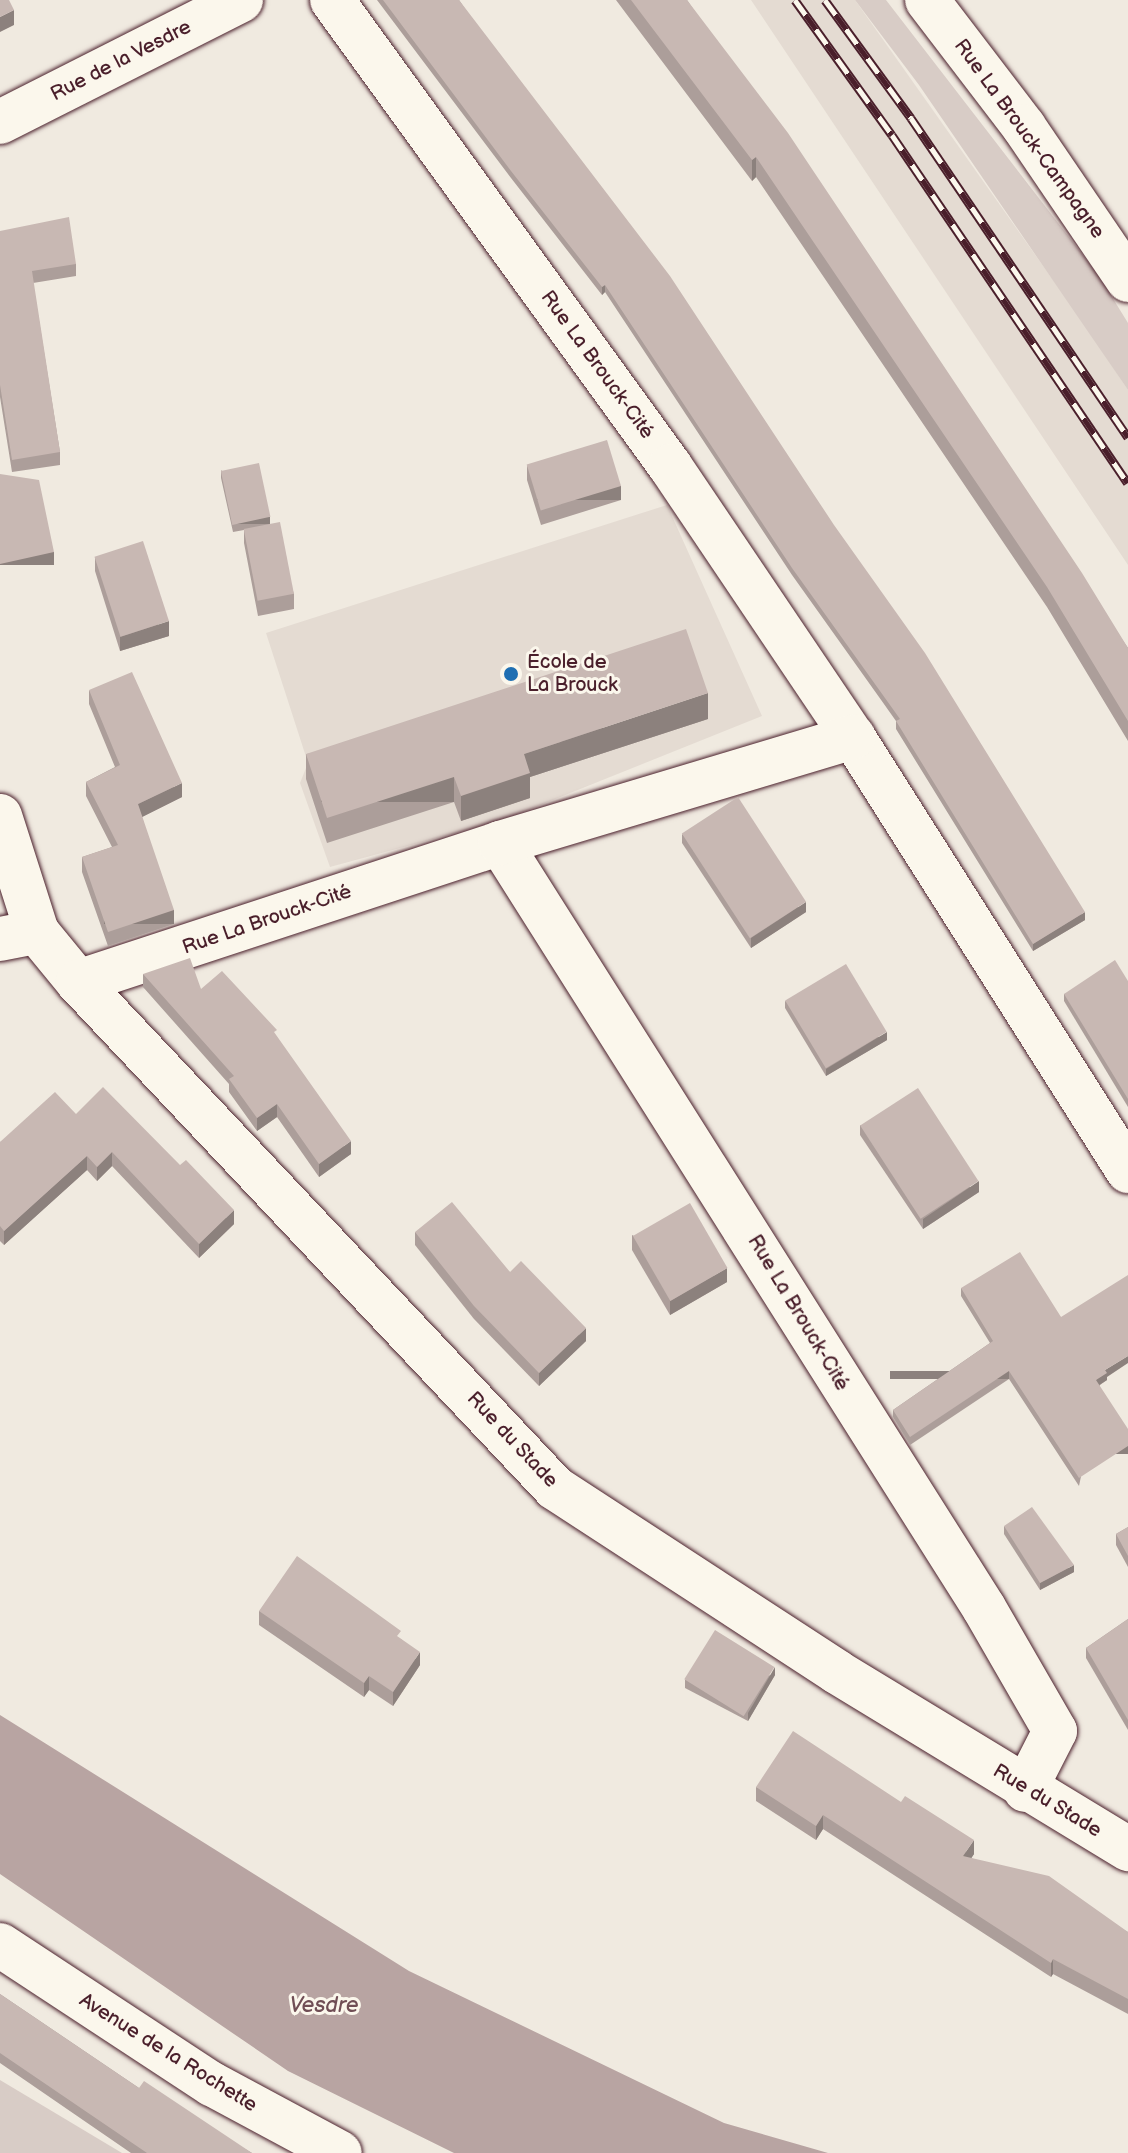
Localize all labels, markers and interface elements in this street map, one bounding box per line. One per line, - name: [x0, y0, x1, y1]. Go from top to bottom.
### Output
- street label: Rue de la Vesdre: [46, 15, 196, 107]
- street label: Rue La Brouck-Campagne: [949, 35, 1109, 243]
- street label: Rue La Brouck-Cité: [535, 286, 659, 444]
- place label: École de La Brouck: [527, 650, 618, 697]
- marker: École de La Brouck: [502, 665, 520, 683]
- street label: Rue La Brouck-Cité: [179, 880, 355, 960]
- street label: Rue La Brouck-Cité: [742, 1231, 854, 1395]
- street label: Rue du Stade: [461, 1387, 563, 1493]
- street label: Rue du Stade: [988, 1759, 1106, 1843]
- street label: Avenue de la Rochette: [75, 1989, 261, 2117]
- water label: Vesdre: [289, 1993, 359, 2019]

